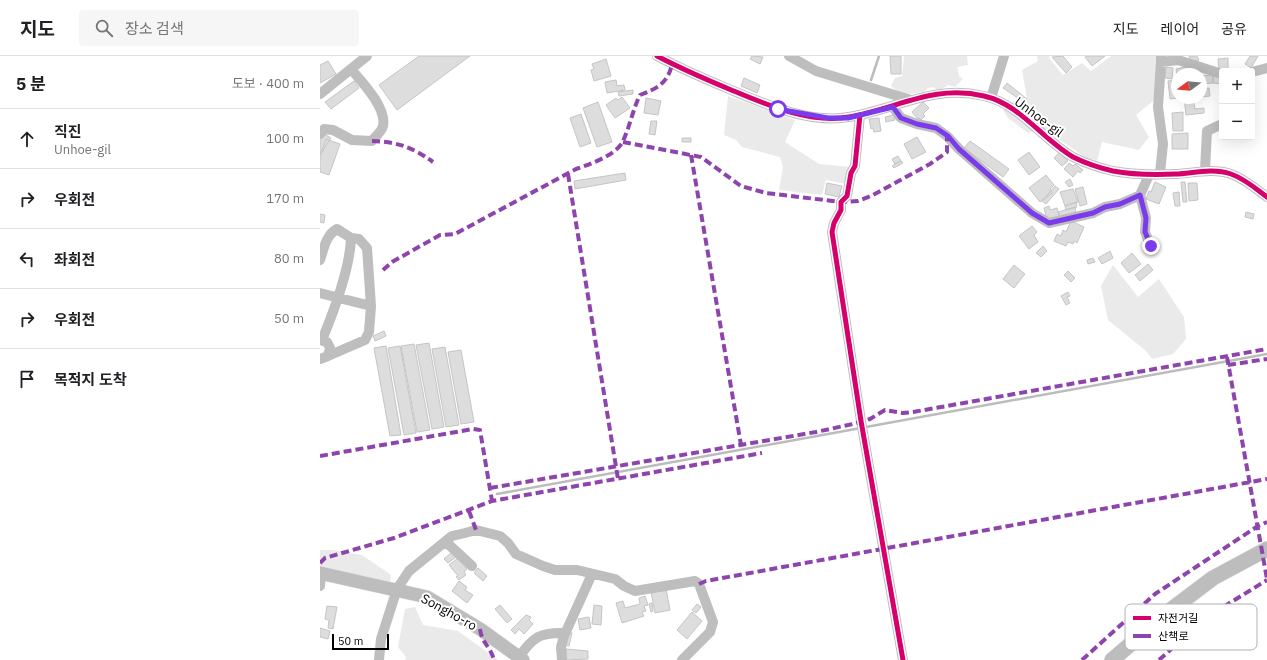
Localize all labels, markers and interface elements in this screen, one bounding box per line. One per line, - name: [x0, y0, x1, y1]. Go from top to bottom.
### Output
- search box: [79, 10, 359, 46]
- text: 지도: [20, 17, 55, 41]
- icon: search: [93, 17, 115, 39]
- text: 장소 검색: [125, 19, 184, 38]
- text: 지도: [1113, 20, 1139, 38]
- text: 레이어: [1161, 20, 1199, 38]
- text: 공유: [1221, 20, 1247, 38]
- north arrow: [1171, 68, 1207, 104]
- map controls: [1219, 68, 1255, 140]
- button: +: [1219, 68, 1255, 104]
- text: 5 분: [16, 73, 46, 95]
- text: 도보 · 400 m: [232, 75, 304, 92]
- street label: Unhoe-gil: [1011, 93, 1067, 141]
- route start: [769, 100, 787, 118]
- button: −: [1219, 104, 1255, 140]
- text: 직진: [54, 122, 82, 141]
- icon: ahead: [16, 128, 38, 150]
- text: 100 m: [266, 130, 304, 147]
- text: Unhoe-gil: [54, 141, 111, 158]
- icon: right: [16, 188, 38, 210]
- text: 우회전: [54, 190, 95, 209]
- text: 170 m: [266, 190, 304, 207]
- route end: [1142, 237, 1160, 255]
- icon: left: [16, 248, 38, 270]
- text: 좌회전: [54, 250, 95, 269]
- text: 80 m: [274, 250, 304, 267]
- icon: right: [16, 308, 38, 330]
- text: 우회전: [54, 310, 95, 329]
- text: 50 m: [274, 310, 304, 327]
- icon: arrive: [16, 368, 38, 390]
- text: 목적지 도착: [54, 370, 127, 389]
- street label: Songho-ro: [418, 590, 480, 634]
- legend: [1125, 604, 1257, 650]
- text: 자전거길: [1158, 611, 1198, 625]
- text: 산책로: [1158, 629, 1188, 643]
- scale bar: [332, 632, 389, 651]
- text: 50 m: [338, 634, 363, 648]

